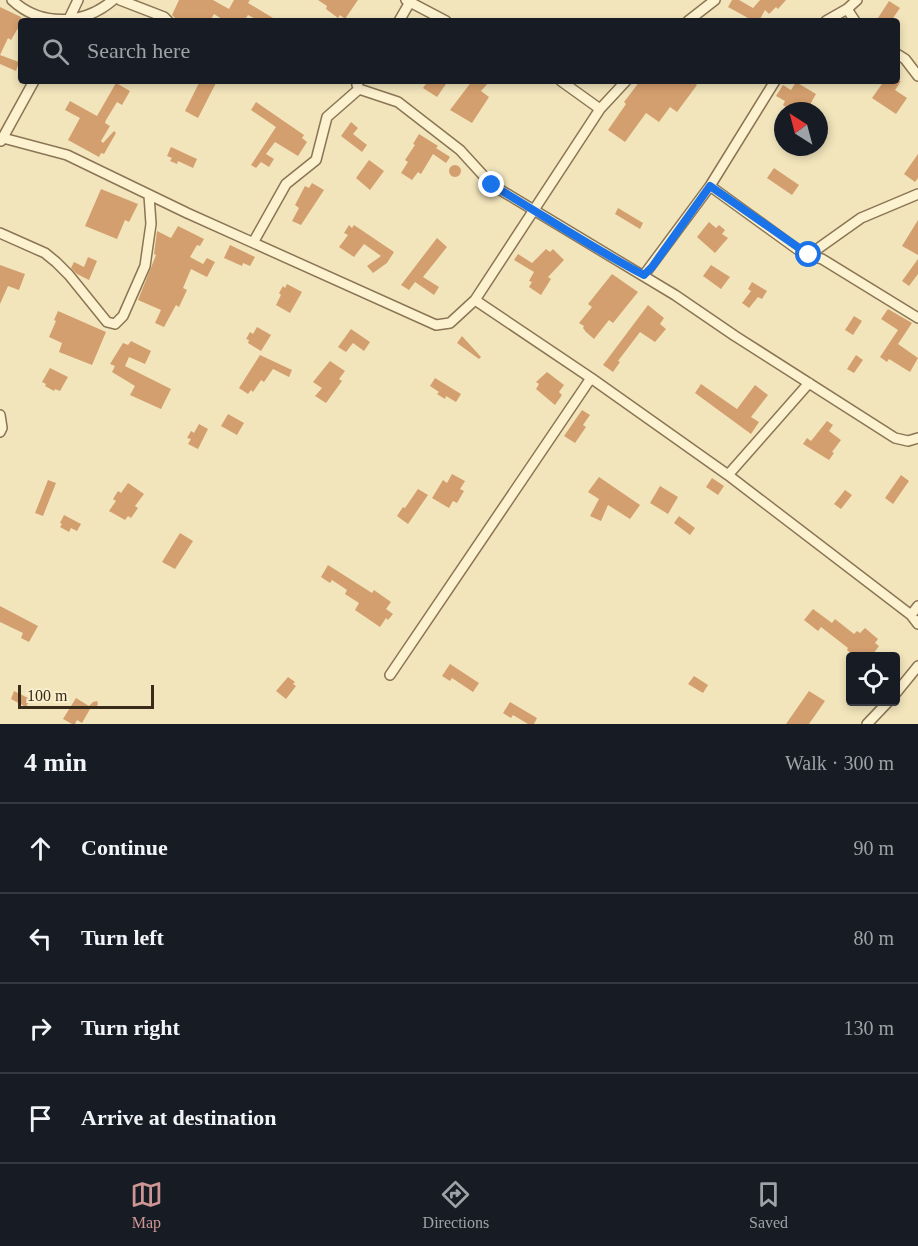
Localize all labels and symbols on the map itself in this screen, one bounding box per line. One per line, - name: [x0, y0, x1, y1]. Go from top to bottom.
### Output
- north arrow: [774, 102, 828, 156]
- route end: [478, 171, 504, 197]
- route start: [795, 241, 821, 267]
- scale bar: [18, 682, 154, 710]

